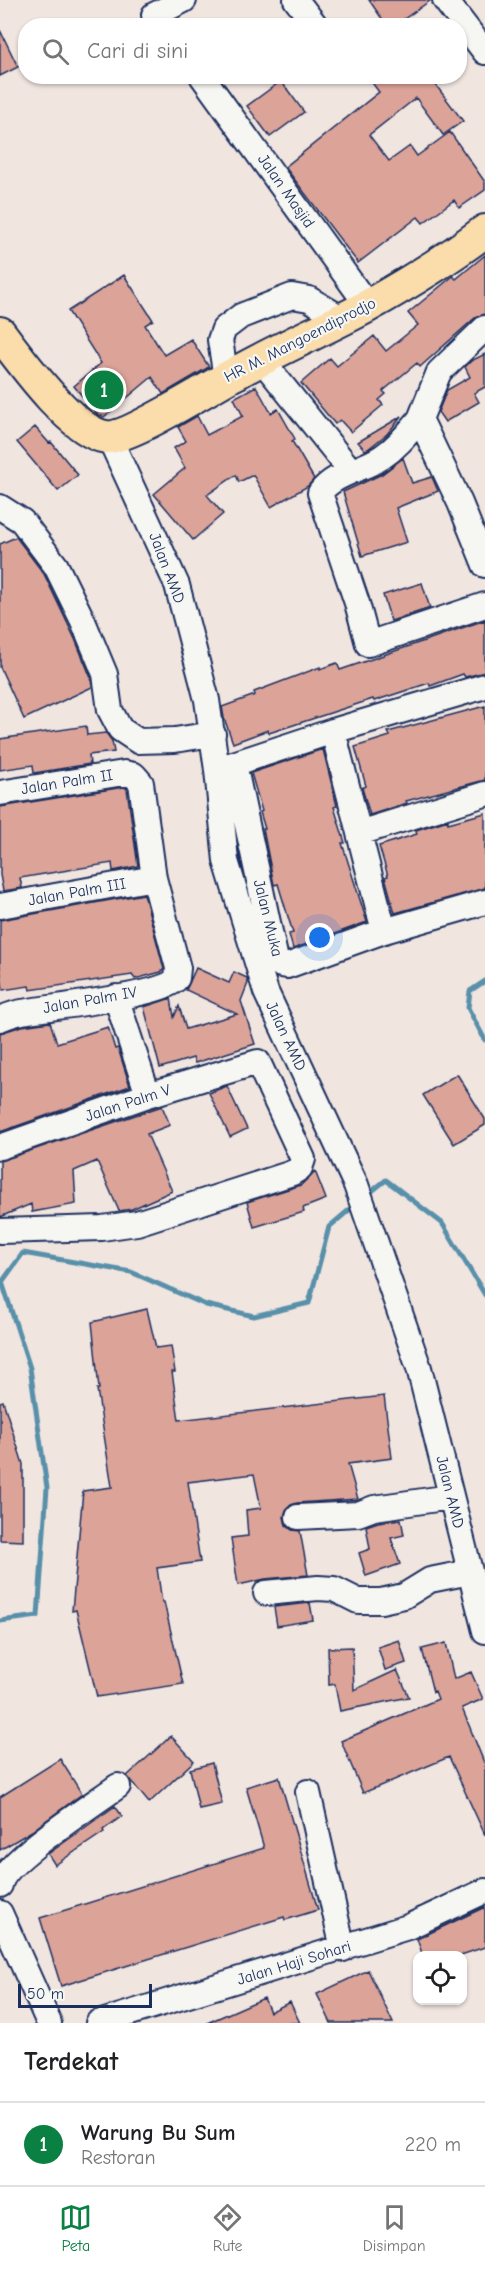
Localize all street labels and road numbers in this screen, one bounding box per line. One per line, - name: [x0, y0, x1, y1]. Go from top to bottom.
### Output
- street label: Jalan Masjid: [254, 151, 318, 231]
- street label: HR M. Mangoendiprodjo: [221, 294, 379, 386]
- street label: Jalan AMD: [145, 530, 189, 606]
- street label: Jalan Palm II: [20, 766, 114, 798]
- street label: Jalan Palm III: [27, 875, 127, 909]
- street label: Jalan Muka: [250, 878, 286, 958]
- street label: Jalan Palm IV: [42, 983, 139, 1017]
- street label: Jalan AMD: [262, 999, 310, 1073]
- street label: Jalan Palm V: [83, 1081, 173, 1125]
- street label: Jalan AMD: [432, 1454, 468, 1530]
- street label: Jalan Haji Sohari: [235, 1937, 353, 1989]

